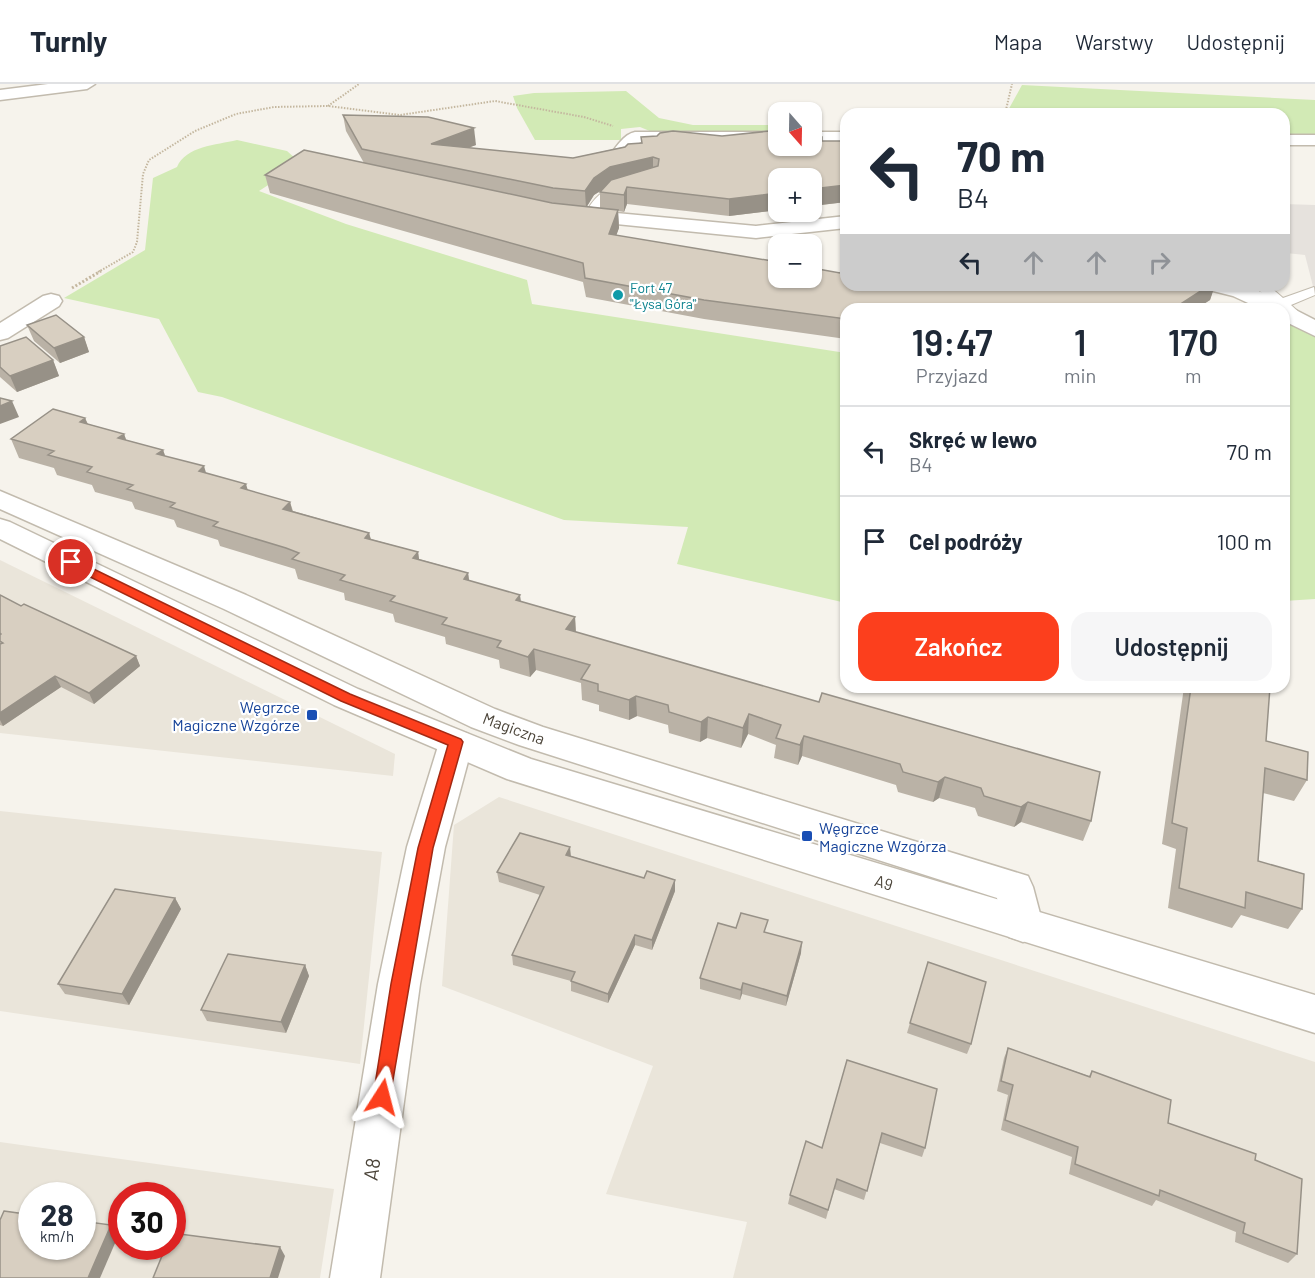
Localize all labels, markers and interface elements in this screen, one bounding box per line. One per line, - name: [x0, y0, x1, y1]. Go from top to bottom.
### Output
- text: Turnly: [30, 24, 107, 58]
- text: Mapa: [994, 29, 1042, 54]
- text: Warstwy: [1075, 29, 1153, 54]
- text: Udostępnij: [1186, 29, 1285, 54]
- north arrow: [768, 102, 822, 156]
- map controls: [768, 102, 822, 288]
- text: 70 m: [957, 130, 1045, 180]
- icon: left: [858, 132, 936, 210]
- button: +: [768, 168, 822, 222]
- text: B4: [957, 181, 989, 213]
- button: −: [768, 234, 822, 288]
- icon: left: [954, 246, 987, 279]
- icon: ahead: [1017, 246, 1050, 279]
- icon: ahead: [1080, 246, 1113, 279]
- icon: right: [1143, 246, 1176, 279]
- place label: Fort 47 "Łysa Góra": [630, 279, 697, 312]
- marker: Fort 47 "Łysa Góra": [611, 288, 625, 302]
- text: 19:47: [911, 320, 992, 363]
- text: 1: [1074, 320, 1086, 363]
- text: 170: [1168, 320, 1219, 363]
- text: Przyjazd: [916, 363, 988, 387]
- text: min: [1064, 363, 1096, 387]
- text: m: [1185, 363, 1201, 387]
- text: Skręć w lewo: [909, 426, 1037, 452]
- icon: left: [858, 435, 891, 468]
- text: 70 m: [1227, 438, 1272, 464]
- text: B4: [909, 452, 933, 476]
- icon: arrive: [858, 525, 891, 558]
- text: Cel podróży: [909, 528, 1023, 554]
- text: 100 m: [1217, 528, 1272, 554]
- pin: [45, 536, 96, 587]
- icon: arrive: [54, 545, 87, 578]
- button: Zakończ: [858, 612, 1059, 681]
- button: Udostępnij: [1071, 612, 1272, 681]
- place label: Węgrzce Magiczne Wzgórze: [172, 697, 300, 734]
- marker: Węgrzce Magiczne Wzgórze: [305, 708, 319, 722]
- street label: Magiczna: [480, 708, 548, 748]
- place label: Węgrzce Magiczne Wzgórza: [819, 818, 946, 855]
- marker: Węgrzce Magiczne Wzgórza: [800, 829, 814, 843]
- street label: A9: [873, 870, 895, 894]
- position arrow: [350, 1065, 414, 1129]
- street label: A8: [357, 1156, 385, 1182]
- speed limit sign: 30: [108, 1182, 186, 1260]
- text: 28: [40, 1196, 74, 1232]
- text: km/h: [40, 1227, 74, 1245]

